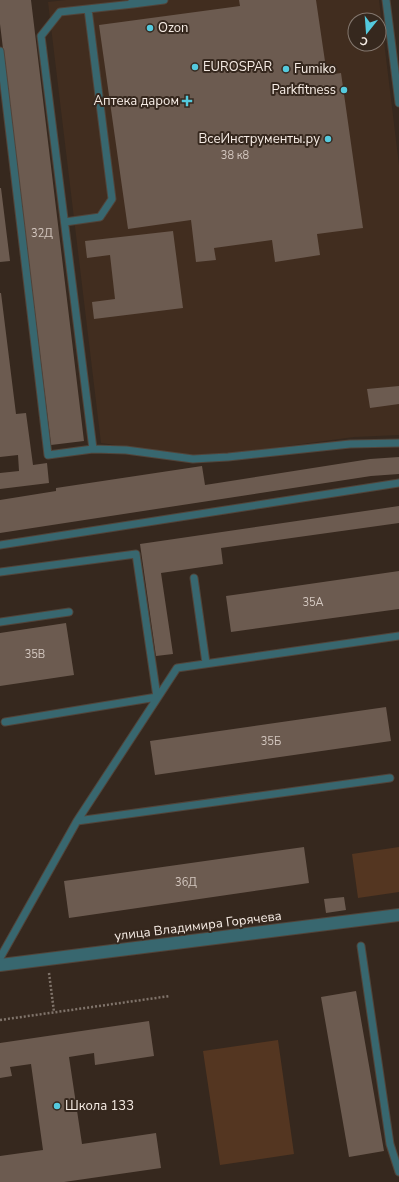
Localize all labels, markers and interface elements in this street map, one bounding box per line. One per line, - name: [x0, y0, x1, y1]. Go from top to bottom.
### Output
- north arrow: [347, 12, 387, 52]
- place label: Ozon: [158, 19, 188, 37]
- marker: Ozon: [145, 23, 155, 33]
- text: С: [358, 33, 370, 49]
- place label: EUROSPAR: [203, 58, 272, 76]
- place label: Fumiko: [294, 60, 336, 78]
- marker: EUROSPAR: [190, 62, 200, 72]
- marker: Fumiko: [281, 64, 291, 74]
- place label: Parkfitness: [271, 81, 336, 99]
- marker: Parkfitness: [339, 85, 349, 95]
- place label: Аптека даром: [94, 92, 179, 110]
- marker: Аптека даром: [182, 96, 192, 106]
- place label: ВсеИнструменты.ру: [198, 130, 320, 148]
- marker: ВсеИнструменты.ру: [323, 134, 333, 144]
- house number: 38 к8: [221, 148, 250, 163]
- house number: 32Д: [31, 226, 53, 241]
- house number: 35А: [302, 595, 324, 610]
- house number: 35В: [25, 647, 45, 662]
- house number: 35Б: [261, 734, 281, 749]
- house number: 36Д: [175, 875, 197, 890]
- street label: улица Владимира Горячева: [113, 907, 283, 945]
- place label: Школа 133: [65, 1097, 134, 1115]
- marker: Школа 133: [52, 1101, 62, 1111]

